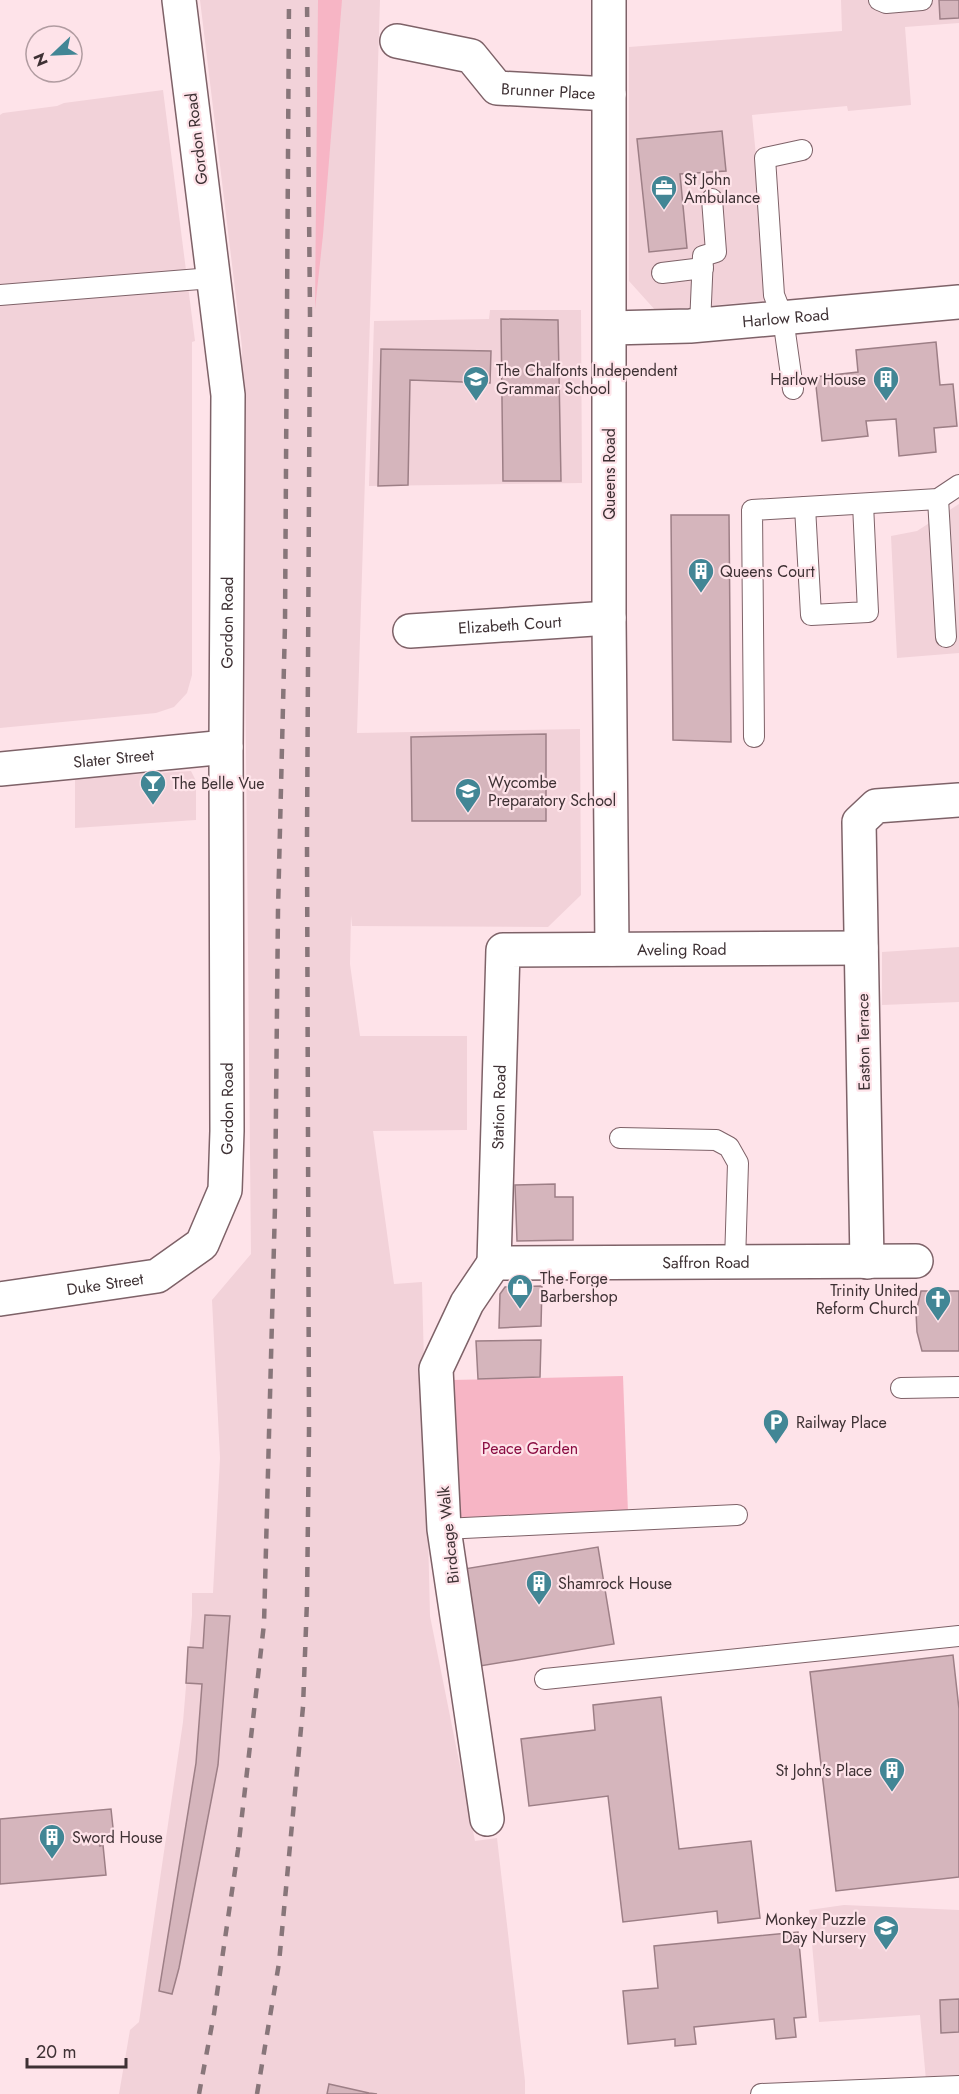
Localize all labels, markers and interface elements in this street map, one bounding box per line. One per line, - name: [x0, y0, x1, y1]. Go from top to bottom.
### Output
- north arrow: [24, 24, 84, 84]
- text: N: [28, 49, 54, 70]
- street label: Brunner Place: [500, 77, 596, 105]
- street label: Gordon Road: [179, 92, 214, 186]
- place label: St John Ambulance: [684, 168, 760, 209]
- office icon: St John Ambulance: [649, 173, 679, 211]
- street label: Harlow Road: [741, 303, 830, 333]
- place label: The Chalfonts Independent Grammar School: [496, 359, 678, 400]
- school or university icon: The Chalfonts Independent Grammar School: [461, 364, 491, 402]
- building icon: Harlow House: [871, 364, 901, 402]
- place label: Harlow House: [770, 368, 866, 391]
- street label: Queens Road: [598, 428, 621, 520]
- building icon: Queens Court: [686, 556, 716, 594]
- place label: Queens Court: [720, 560, 815, 583]
- street label: Gordon Road: [215, 576, 239, 669]
- street label: Elizabeth Court: [457, 610, 562, 640]
- street label: Slater Street: [72, 743, 155, 774]
- bar icon: The Belle Vue: [138, 768, 168, 806]
- place label: Wycombe Preparatory School: [488, 771, 616, 812]
- place label: The Belle Vue: [172, 772, 265, 795]
- school or university icon: Wycombe Preparatory School: [453, 776, 483, 814]
- street label: Aveling Road: [637, 938, 727, 961]
- street label: Easton Terrace: [851, 993, 876, 1091]
- street label: Gordon Road: [215, 1062, 239, 1155]
- street label: Station Road: [486, 1064, 512, 1150]
- street label: Saffron Road: [662, 1251, 750, 1274]
- street label: Duke Street: [65, 1267, 145, 1301]
- place label: The Forge Barbershop: [540, 1267, 618, 1308]
- shop icon: The Forge Barbershop: [505, 1272, 535, 1310]
- place label: Trinity United Reform Church: [816, 1279, 918, 1320]
- church icon: Trinity United Reform Church: [923, 1284, 953, 1322]
- parking icon: Railway Place: [761, 1407, 791, 1445]
- place label: Railway Place: [796, 1411, 887, 1434]
- park label: Peace Garden: [482, 1437, 578, 1460]
- street label: Birdcage Walk: [432, 1484, 465, 1585]
- building icon: Shamrock House: [524, 1568, 554, 1606]
- place label: Shamrock House: [558, 1572, 672, 1595]
- building icon: St John's Place: [877, 1755, 907, 1793]
- place label: St John's Place: [775, 1759, 872, 1782]
- building icon: Sword House: [37, 1822, 67, 1860]
- place label: Sword House: [72, 1826, 163, 1849]
- place label: Monkey Puzzle Day Nursery: [765, 1908, 867, 1949]
- school or university icon: Monkey Puzzle Day Nursery: [871, 1913, 901, 1951]
- scale bar: [27, 2031, 126, 2069]
- text: 20 m: [36, 2039, 76, 2065]

